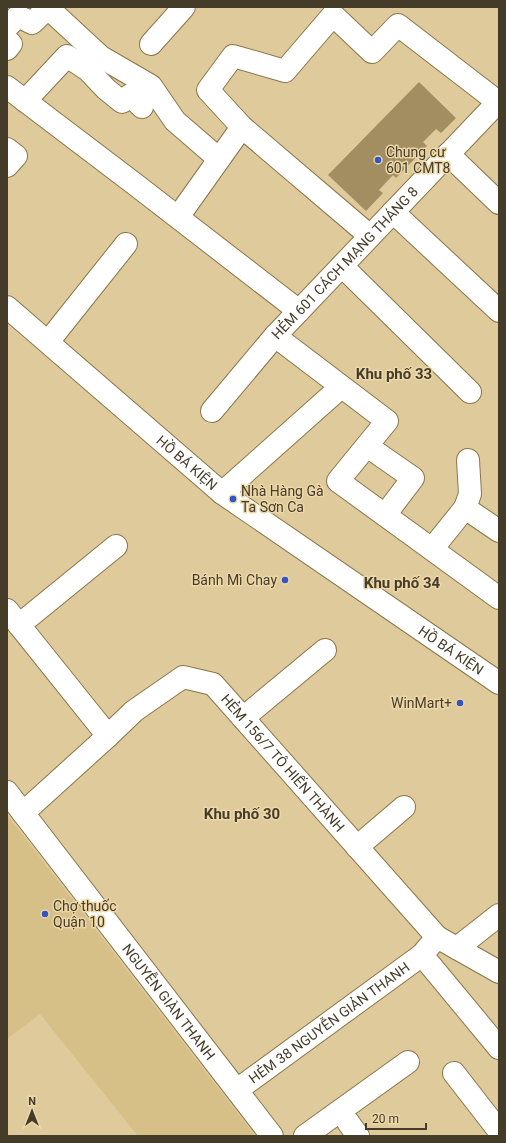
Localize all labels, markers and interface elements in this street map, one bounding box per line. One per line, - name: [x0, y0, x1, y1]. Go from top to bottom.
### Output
- place label: Chung cư 601 CMT8: [386, 144, 451, 176]
- marker: Chung cư 601 CMT8: [373, 155, 383, 165]
- street label: HẺM 601 CÁCH MẠNG THÁNG 8: [268, 183, 421, 342]
- district label: Khu phố 33: [356, 365, 432, 383]
- street label: HỒ BÁ KIỆN: [153, 432, 221, 493]
- place label: Nhà Hàng Gà Ta Sơn Ca: [241, 483, 324, 515]
- marker: Nhà Hàng Gà Ta Sơn Ca: [228, 494, 238, 504]
- place label: Bánh Mì Chay: [192, 572, 277, 588]
- district label: Khu phố 34: [364, 574, 441, 592]
- marker: Bánh Mì Chay: [280, 575, 290, 585]
- street label: HỒ BÁ KIỆN: [416, 622, 486, 678]
- street label: HẺM 156/7 TÔ HIẾN THÀNH: [218, 691, 348, 835]
- place label: WinMart+: [391, 695, 452, 711]
- marker: WinMart+: [455, 698, 465, 708]
- district label: Khu phố 30: [204, 805, 280, 823]
- place label: Chợ thuốc Quận 10: [53, 898, 117, 930]
- marker: Chợ thuốc Quận 10: [40, 909, 50, 919]
- street label: NGUYỄN GIÀN THANH: [119, 941, 218, 1063]
- street label: HẺM 38 NGUYỄN GIẢN THANH: [246, 959, 413, 1087]
- north arrow: [12, 1091, 52, 1131]
- text: N: [28, 1095, 36, 1108]
- scale bar: [366, 1105, 426, 1131]
- text: 20 m: [372, 1112, 399, 1126]

